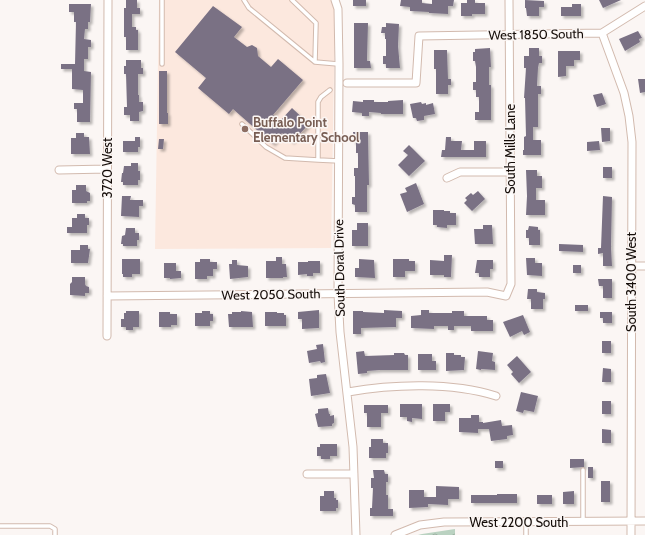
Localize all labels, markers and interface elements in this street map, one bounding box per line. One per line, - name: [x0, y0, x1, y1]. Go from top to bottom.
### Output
- street label: West 1850 South: [488, 25, 584, 43]
- street label: South Mills Lane: [502, 104, 518, 194]
- place label: Buffalo Point Elementary School: [253, 114, 360, 145]
- marker: Buffalo Point Elementary School: [240, 124, 250, 134]
- street label: 3720 West: [99, 137, 115, 198]
- street label: South Doral Drive: [330, 219, 348, 317]
- street label: South 3400 West: [623, 232, 639, 332]
- street label: West 2050 South: [221, 285, 321, 303]
- street label: West 2200 South: [470, 514, 568, 530]

